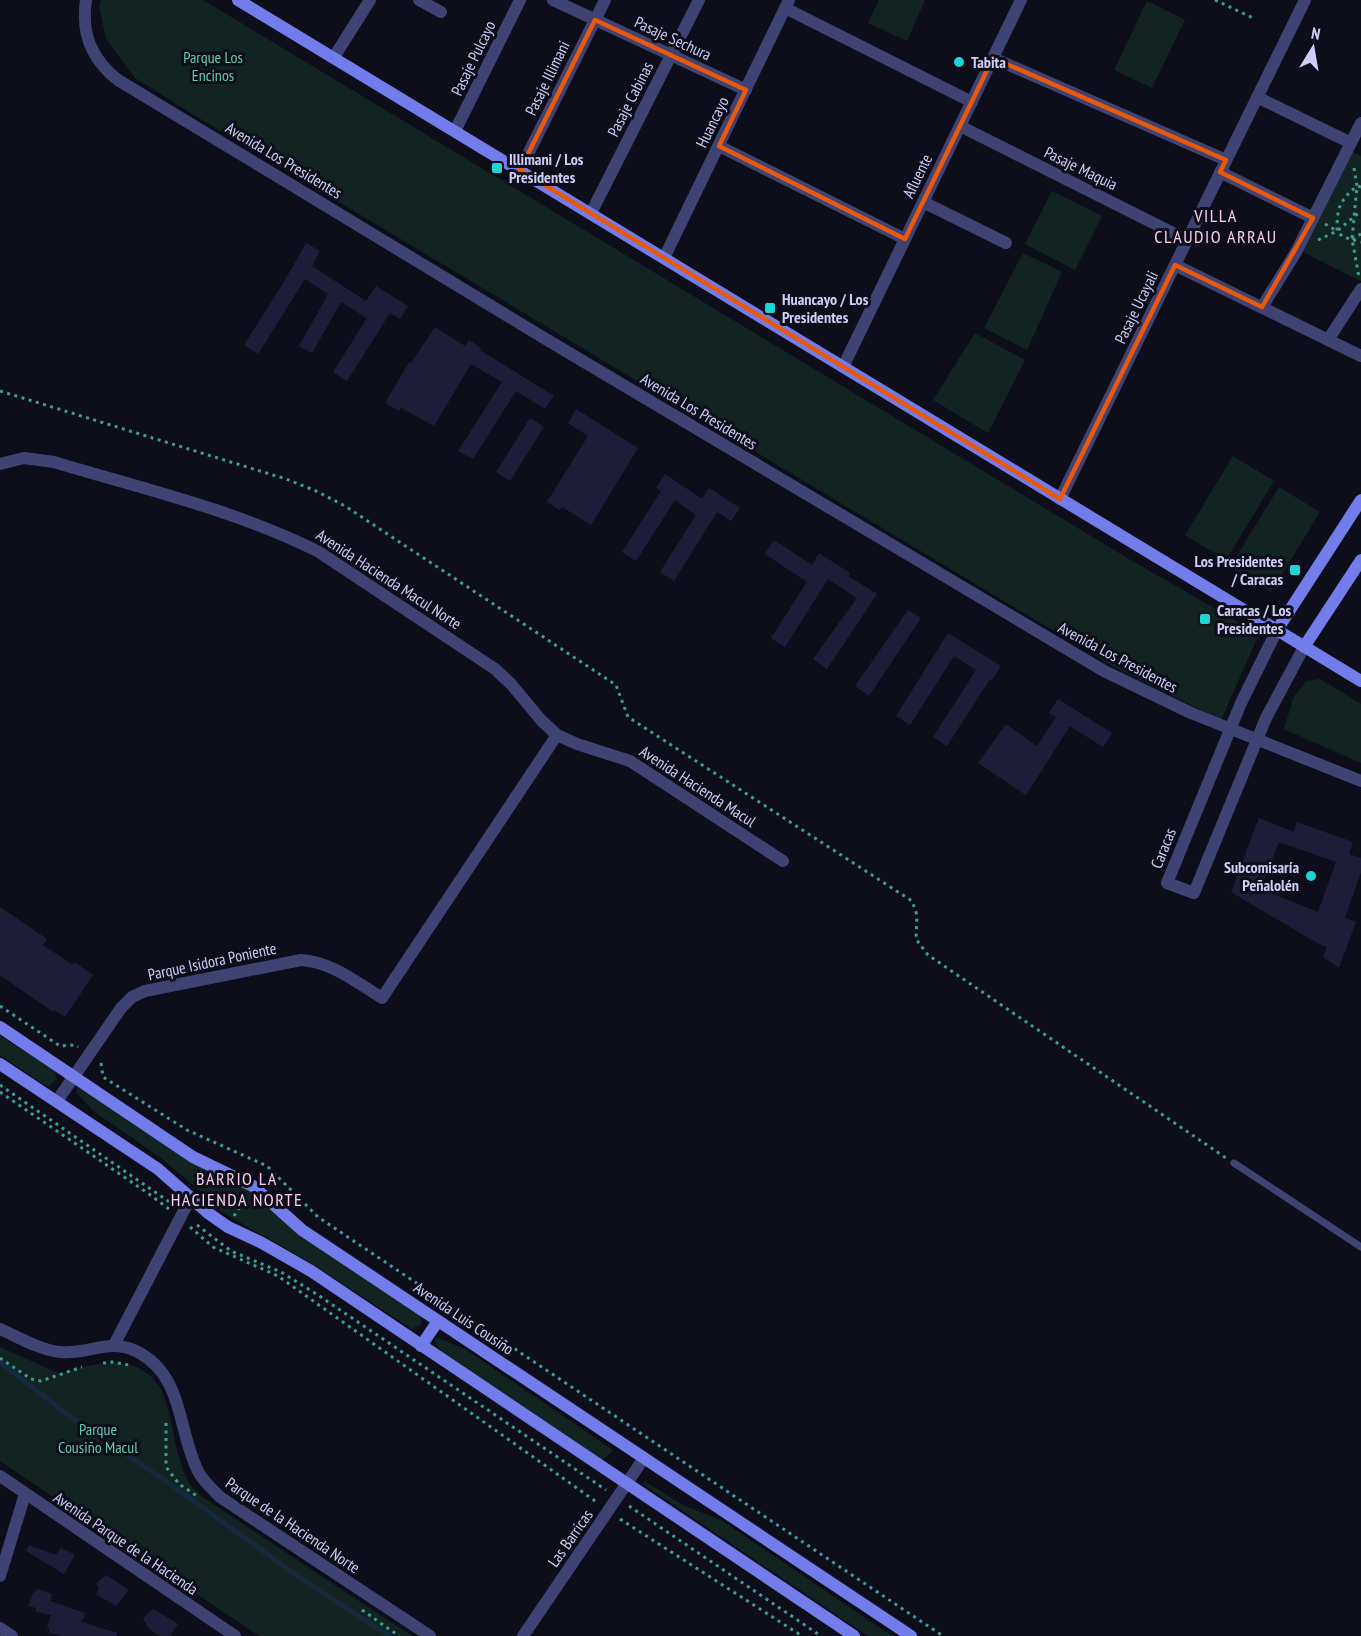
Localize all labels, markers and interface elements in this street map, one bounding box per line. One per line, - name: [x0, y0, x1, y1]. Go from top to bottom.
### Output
- street label: Pasaje Sechura: [632, 12, 714, 64]
- street label: Pasaje Pulcayo: [446, 17, 500, 99]
- north arrow: [1283, 18, 1343, 78]
- text: N: [1310, 23, 1322, 44]
- street label: Pasaje Illimani: [520, 37, 574, 119]
- park label: Parque Los Encinos: [183, 47, 243, 85]
- place label: Tabita: [971, 52, 1006, 72]
- marker: Tabita: [952, 55, 966, 69]
- street label: Pasaje Cabinas: [603, 58, 657, 140]
- street label: Huancayo: [691, 93, 733, 151]
- street label: Avenida Los Presidentes: [222, 117, 346, 203]
- street label: Pasaje Maquia: [1041, 142, 1121, 194]
- place label: Illimani / Los Presidentes: [509, 149, 584, 187]
- street label: Afluente: [898, 151, 936, 201]
- marker: Illimani / Los Presidentes: [490, 161, 504, 175]
- district label: VILLA CLAUDIO ARRAU: [1154, 204, 1278, 248]
- street label: Pasaje Ucayali: [1110, 267, 1162, 347]
- place label: Huancayo / Los Presidentes: [782, 289, 869, 327]
- marker: Huancayo / Los Presidentes: [763, 301, 777, 315]
- street label: Avenida Los Presidentes: [637, 368, 761, 454]
- street label: Avenida Hacienda Macul Norte: [313, 525, 465, 633]
- place label: Los Presidentes / Caracas: [1194, 551, 1283, 589]
- marker: Los Presidentes / Caracas: [1288, 563, 1302, 577]
- place label: Caracas / Los Presidentes: [1217, 600, 1292, 638]
- marker: Caracas / Los Presidentes: [1198, 612, 1212, 626]
- street label: Avenida Los Presidentes: [1055, 617, 1181, 697]
- street label: Avenida Hacienda Macul: [636, 741, 760, 831]
- street label: Caracas: [1146, 825, 1180, 871]
- place label: Subcomisaría Peñalolén: [1224, 857, 1299, 895]
- marker: Subcomisaría Peñalolén: [1304, 869, 1318, 883]
- street label: Parque Isidora Poniente: [146, 938, 278, 984]
- district label: BARRIO LA HACIENDA NORTE: [171, 1167, 303, 1211]
- street label: Avenida Luis Cousiño: [410, 1277, 518, 1359]
- park label: Parque Cousiño Macul: [58, 1419, 138, 1457]
- street label: Parque de la Hacienda Norte: [222, 1473, 364, 1577]
- street label: Avenida Parque de la Hacienda: [50, 1487, 202, 1599]
- street label: Las Barricas: [543, 1506, 597, 1570]

